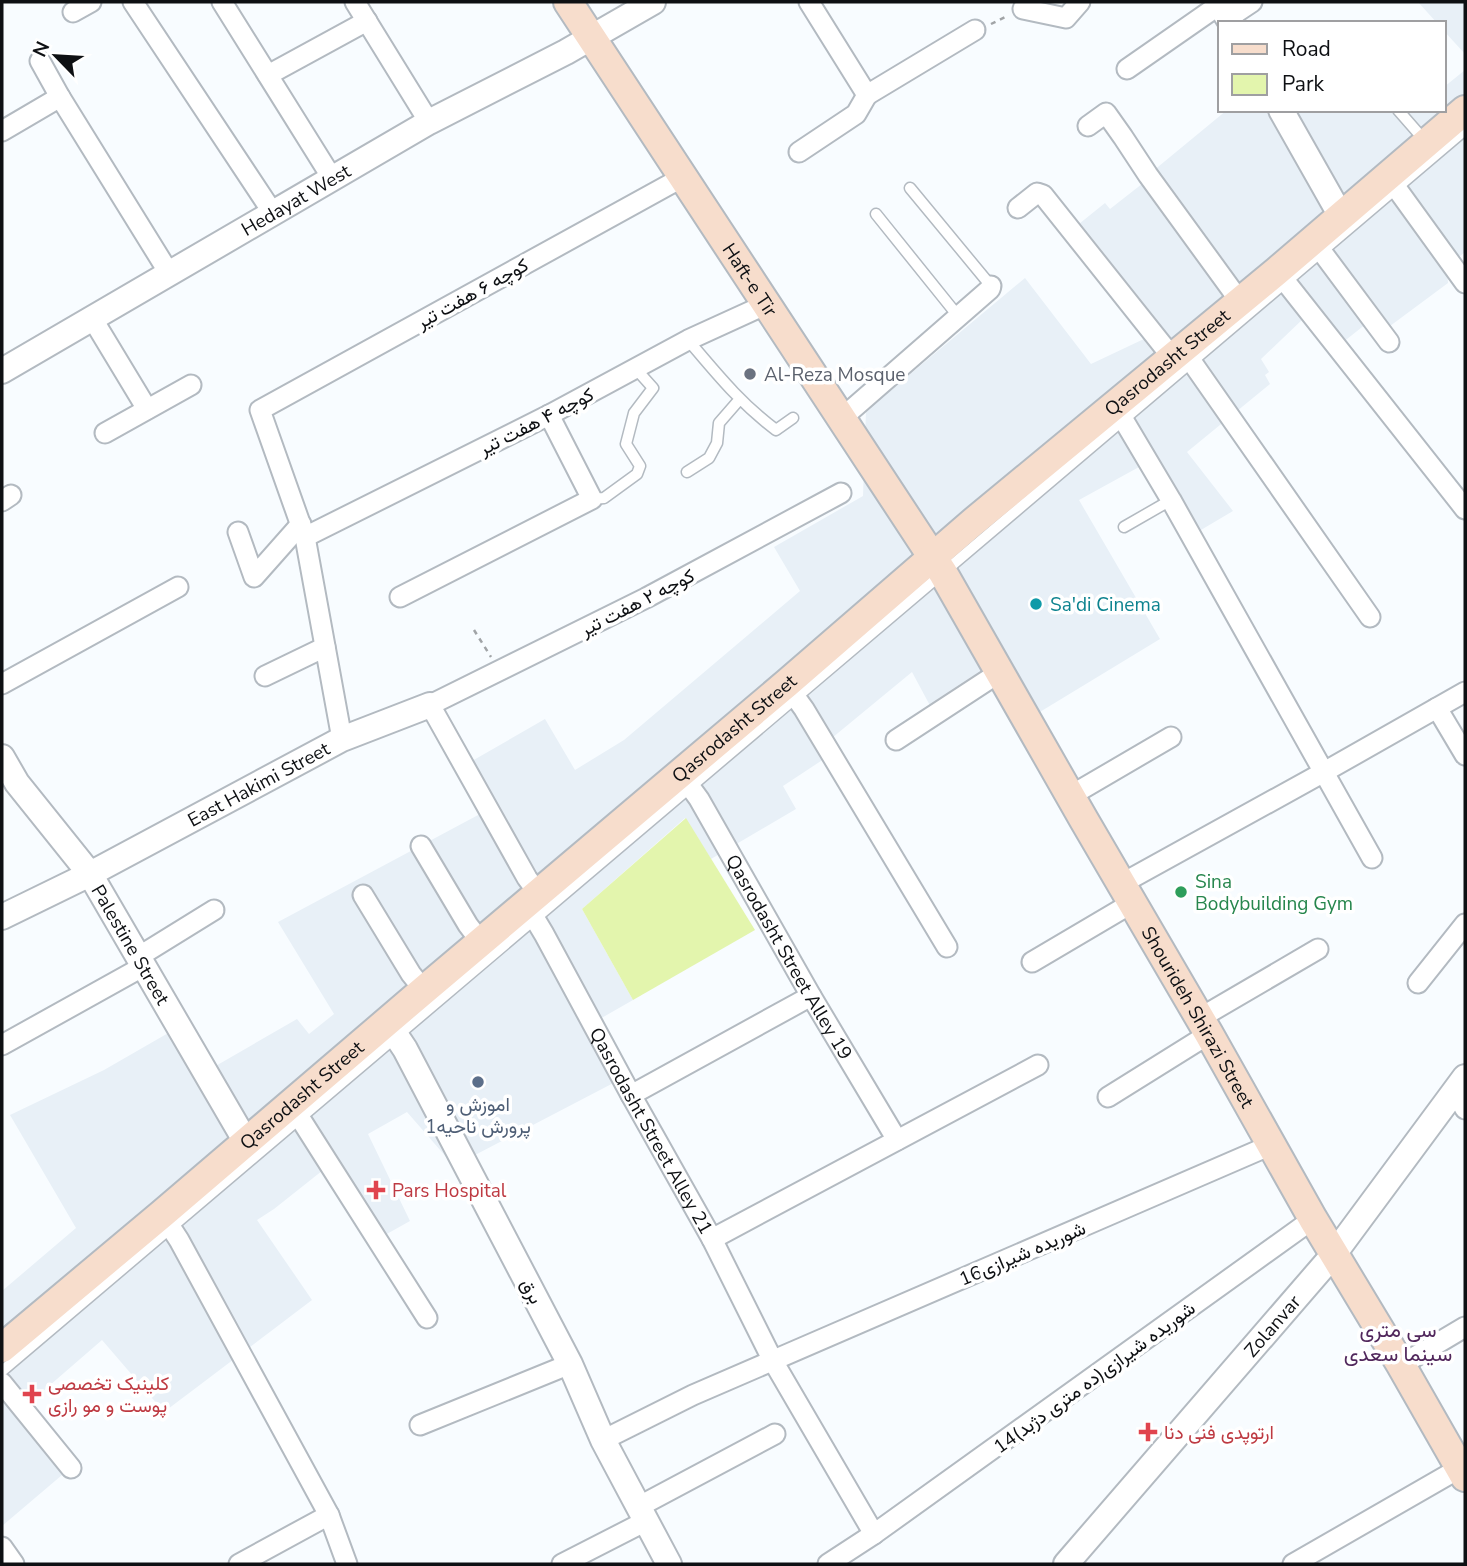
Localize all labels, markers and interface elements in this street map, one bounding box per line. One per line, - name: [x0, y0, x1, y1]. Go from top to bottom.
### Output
- north arrow: [21, 21, 91, 91]
- legend: [1218, 21, 1446, 112]
- text: Road: [1282, 35, 1331, 63]
- text: N: [27, 37, 56, 61]
- text: Park: [1282, 70, 1324, 98]
- street label: Hedayat West: [237, 158, 356, 243]
- street label: Haft-e Tir: [716, 238, 783, 322]
- street label: کوچه ۶ هفت تیر: [411, 252, 533, 336]
- street label: Qasrodasht Street: [1099, 303, 1236, 422]
- place label: Al-Reza Mosque: [764, 362, 905, 388]
- marker: Al-Reza Mosque: [742, 366, 758, 382]
- street label: کوچه ۴ هفت تیر: [474, 382, 598, 463]
- street label: کوچه ۲ هفت تیر: [575, 563, 699, 643]
- place label: Sa'di Cinema: [1050, 592, 1161, 618]
- marker: Sa'di Cinema: [1028, 596, 1044, 612]
- street label: Qasrodasht Street: [667, 669, 803, 789]
- street label: East Hakimi Street: [183, 736, 335, 833]
- street label: Qasrodasht Street Alley 19: [719, 850, 858, 1065]
- place label: Sina Bodybuilding Gym: [1195, 869, 1353, 917]
- street label: Palestine Street: [85, 880, 175, 1010]
- marker: Sina Bodybuilding Gym: [1173, 884, 1189, 900]
- street label: Shourideh Shirazi Street: [1135, 922, 1260, 1113]
- street label: Qasrodasht Street Alley 21: [583, 1023, 719, 1239]
- street label: Qasrodasht Street: [234, 1035, 370, 1156]
- marker: اموزش و پرورش ناحیه1: [470, 1074, 486, 1090]
- place label: اموزش و پرورش ناحیه1: [425, 1092, 531, 1140]
- place label: Pars Hospital: [392, 1178, 507, 1204]
- marker: Pars Hospital: [366, 1180, 386, 1200]
- street label: شوریده شیرازی16: [955, 1215, 1090, 1292]
- street label: برق: [514, 1274, 549, 1309]
- street label: Zolanvar: [1239, 1290, 1307, 1363]
- street label: 14شوریده شیرازی(ده متری دژبد): [988, 1296, 1201, 1460]
- district label: سی متری سینما سعدی: [1344, 1316, 1452, 1368]
- place label: کلینیک تخصصی پوست و مو رازی: [48, 1371, 169, 1419]
- marker: کلینیک تخصصی پوست و مو رازی: [22, 1384, 42, 1404]
- place label: ارتوپدی فنی دنا: [1164, 1420, 1274, 1446]
- marker: ارتوپدی فنی دنا: [1138, 1422, 1158, 1442]

